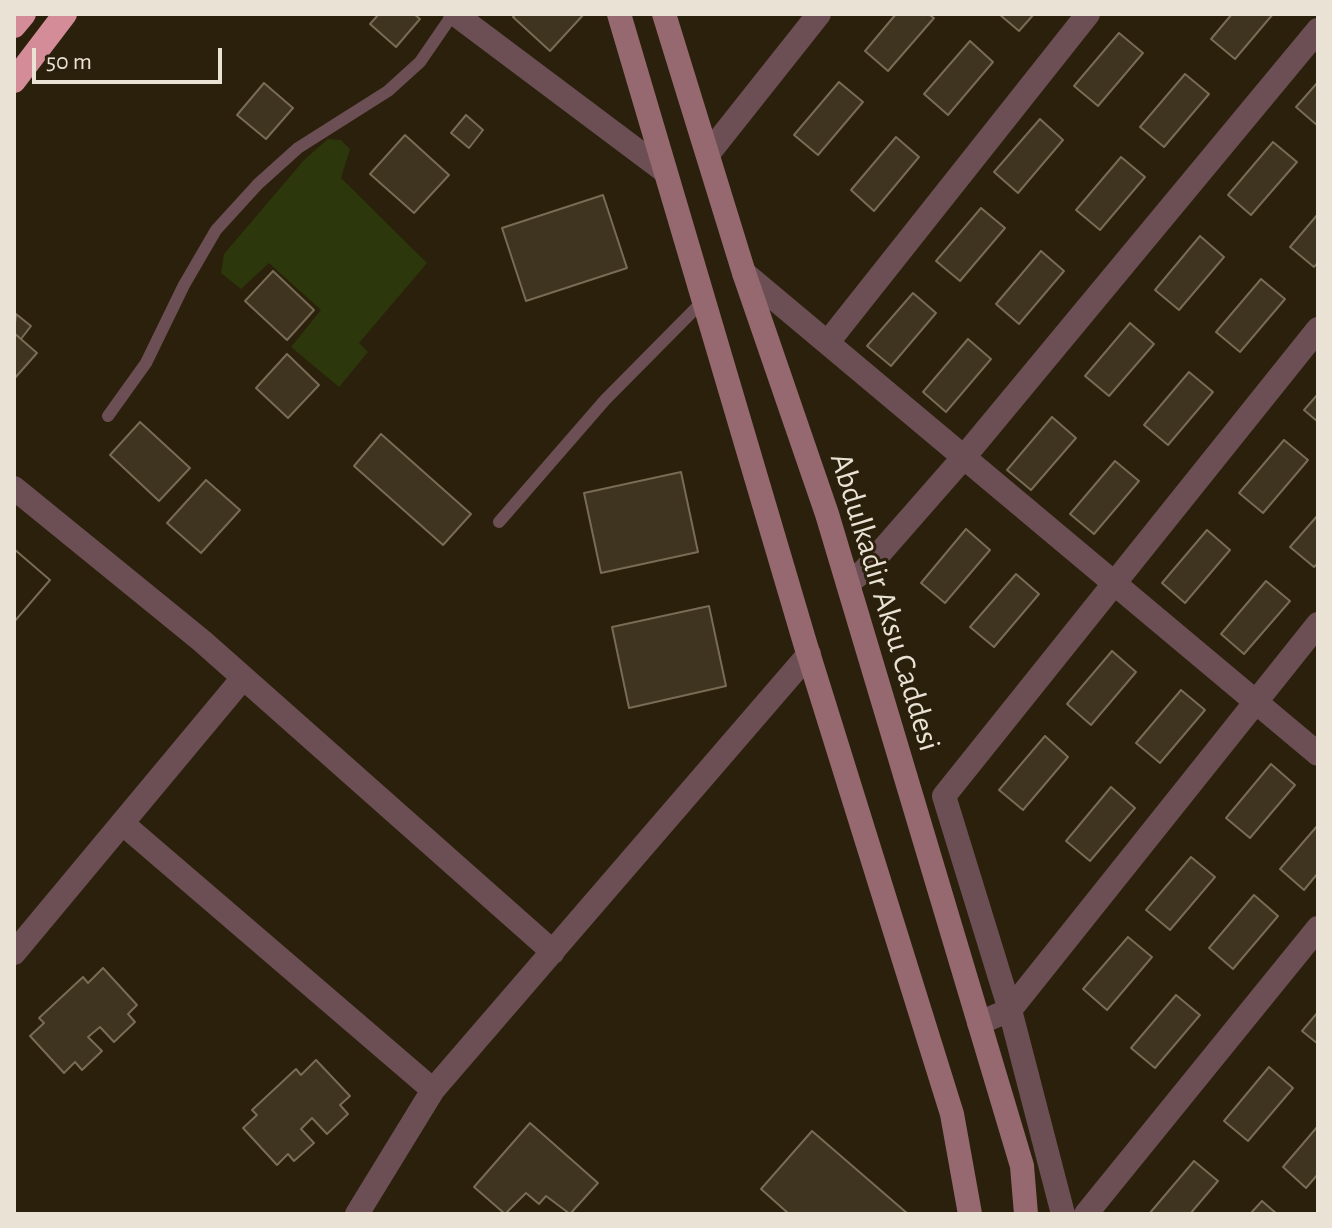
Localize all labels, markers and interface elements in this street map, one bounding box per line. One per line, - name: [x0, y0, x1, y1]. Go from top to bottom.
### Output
- scale bar: [36, 32, 226, 82]
- text: 50 m: [46, 50, 92, 74]
- street label: Abdulkadir Aksu Caddesi: [821, 448, 949, 756]

